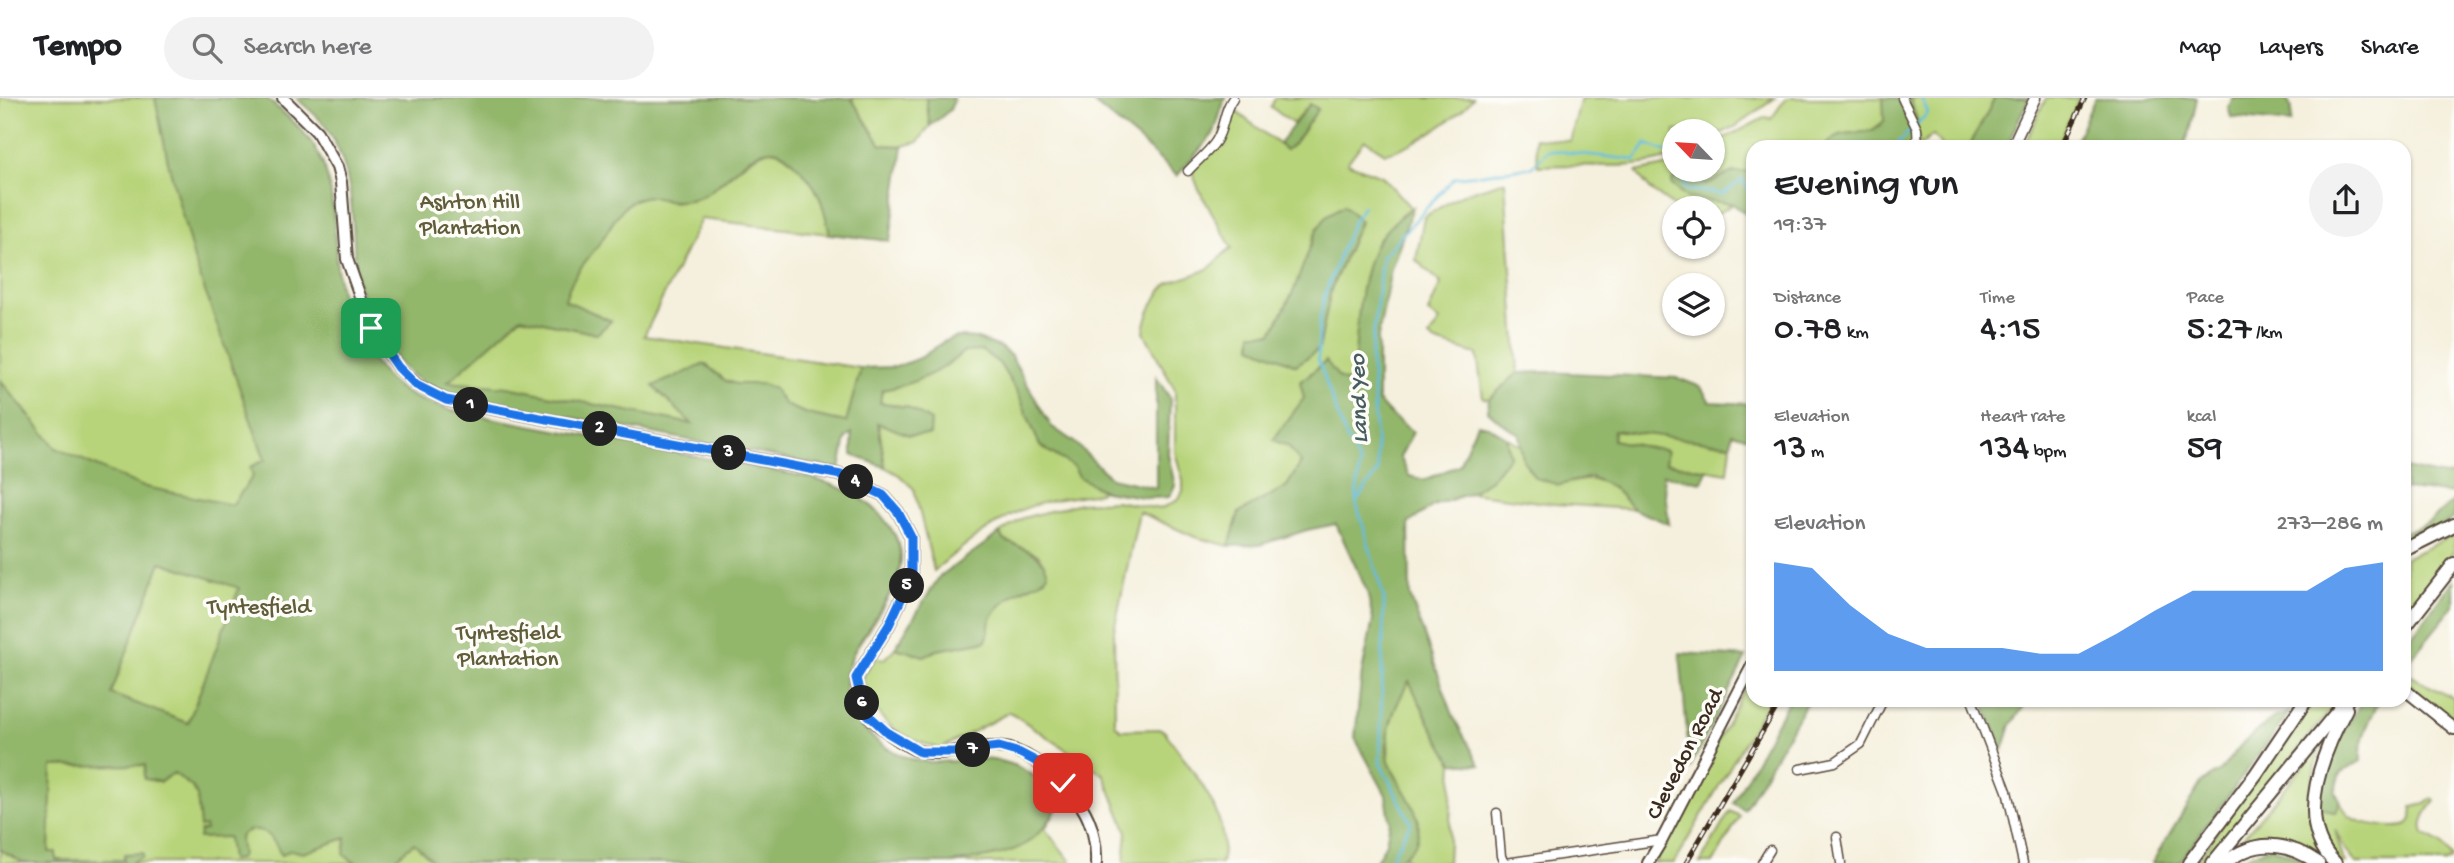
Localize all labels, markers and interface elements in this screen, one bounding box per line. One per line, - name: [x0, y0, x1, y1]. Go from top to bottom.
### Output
- search box: [164, 17, 654, 80]
- text: Tempo: [35, 29, 122, 67]
- icon: search: [188, 29, 226, 67]
- text: Search here: [244, 33, 372, 64]
- text: Map: [2179, 34, 2221, 63]
- text: Layers: [2259, 34, 2323, 63]
- text: Share: [2361, 34, 2419, 63]
- north arrow: [1662, 119, 1726, 182]
- map controls: [1662, 119, 1725, 336]
- button: share: [2309, 163, 2383, 237]
- text: Evening run: [1774, 164, 1958, 208]
- park label: Ashton Hill Plantation: [419, 190, 520, 243]
- button: locate: [1662, 196, 1725, 259]
- text: 19:37: [1774, 212, 1826, 239]
- button: layers: [1662, 273, 1725, 336]
- text: Distance: [1774, 287, 1841, 310]
- text: Time: [1980, 287, 2015, 310]
- text: Pace: [2187, 287, 2224, 310]
- pin: [341, 298, 401, 358]
- icon: arrive: [352, 309, 390, 347]
- text: 0.78: [1774, 310, 1842, 351]
- text: 4:15: [1980, 310, 2040, 351]
- text: 5:27: [2187, 310, 2251, 351]
- text: km: [1842, 322, 1869, 345]
- text: /km: [2251, 322, 2282, 345]
- water label: Land Yeo: [1344, 352, 1377, 444]
- pin: 1: [454, 388, 489, 422]
- text: 1: [467, 393, 474, 416]
- text: Elevation: [1774, 406, 1850, 429]
- text: Heart rate: [1980, 406, 2065, 429]
- text: kcal: [2187, 406, 2216, 429]
- pin: 2: [582, 412, 618, 446]
- text: 2: [595, 417, 604, 440]
- text: 13: [1774, 429, 1806, 470]
- text: 134: [1980, 429, 2029, 470]
- text: 59: [2187, 429, 2223, 470]
- pin: 3: [712, 436, 746, 470]
- text: 3: [724, 441, 733, 464]
- text: m: [1806, 441, 1824, 464]
- text: bpm: [2029, 441, 2067, 464]
- pin: 4: [838, 464, 874, 500]
- text: 4: [851, 470, 860, 493]
- text: Elevation: [1774, 511, 1865, 538]
- text: 273–286 m: [2276, 511, 2383, 538]
- pin: 5: [890, 568, 925, 603]
- text: 5: [902, 574, 912, 597]
- park label: Tyntesfield: [205, 595, 312, 622]
- park label: Tyntesfield Plantation: [454, 621, 561, 674]
- street label: Clevedon Road: [1642, 683, 1731, 825]
- pin: 6: [844, 686, 880, 720]
- text: 6: [857, 691, 866, 714]
- pin: 7: [956, 732, 990, 768]
- text: 7: [968, 738, 977, 761]
- pin: [1033, 753, 1093, 813]
- icon: check: [1044, 764, 1082, 802]

